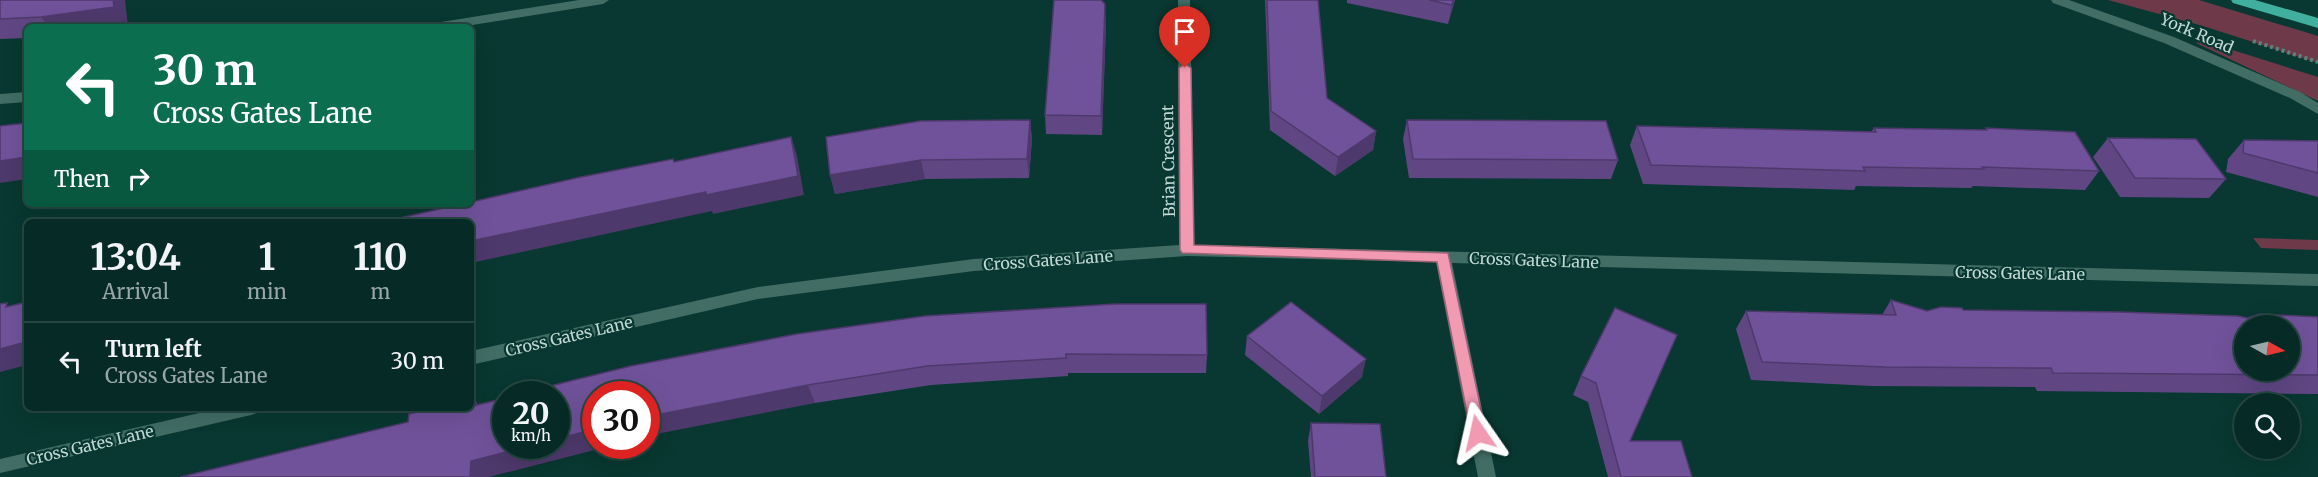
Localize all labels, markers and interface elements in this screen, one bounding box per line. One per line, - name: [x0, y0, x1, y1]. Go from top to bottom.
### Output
- pin: [1159, 6, 1210, 68]
- street label: York Road: [2156, 8, 2237, 58]
- icon: arrive: [1168, 15, 1201, 48]
- text: 30 m: [153, 44, 257, 96]
- icon: left: [54, 48, 132, 126]
- text: Cross Gates Lane: [153, 96, 372, 130]
- street label: Brian Crescent: [1157, 104, 1179, 217]
- icon: right: [122, 162, 155, 195]
- text: Then: [54, 165, 110, 193]
- text: 13:04: [90, 235, 181, 280]
- text: 1: [259, 235, 275, 280]
- text: 110: [353, 235, 408, 280]
- street label: Cross Gates Lane: [983, 245, 1113, 275]
- street label: Cross Gates Lane: [1469, 248, 1599, 272]
- street label: Cross Gates Lane: [1955, 262, 2085, 284]
- text: Arrival: [102, 279, 169, 304]
- text: min: [247, 279, 287, 304]
- text: m: [370, 279, 390, 304]
- street label: Cross Gates Lane: [503, 312, 635, 360]
- north arrow: [2234, 315, 2300, 381]
- map controls: [2234, 315, 2300, 459]
- text: Turn left: [105, 335, 202, 363]
- icon: left: [54, 345, 87, 378]
- text: 30 m: [390, 347, 444, 375]
- text: Cross Gates Lane: [105, 363, 267, 388]
- speed limit sign: 30: [582, 381, 660, 459]
- button: search: [2234, 393, 2300, 459]
- text: 20: [512, 394, 550, 432]
- position arrow: [1446, 401, 1510, 465]
- street label: Cross Gates Lane: [24, 421, 156, 469]
- text: km/h: [511, 426, 551, 445]

